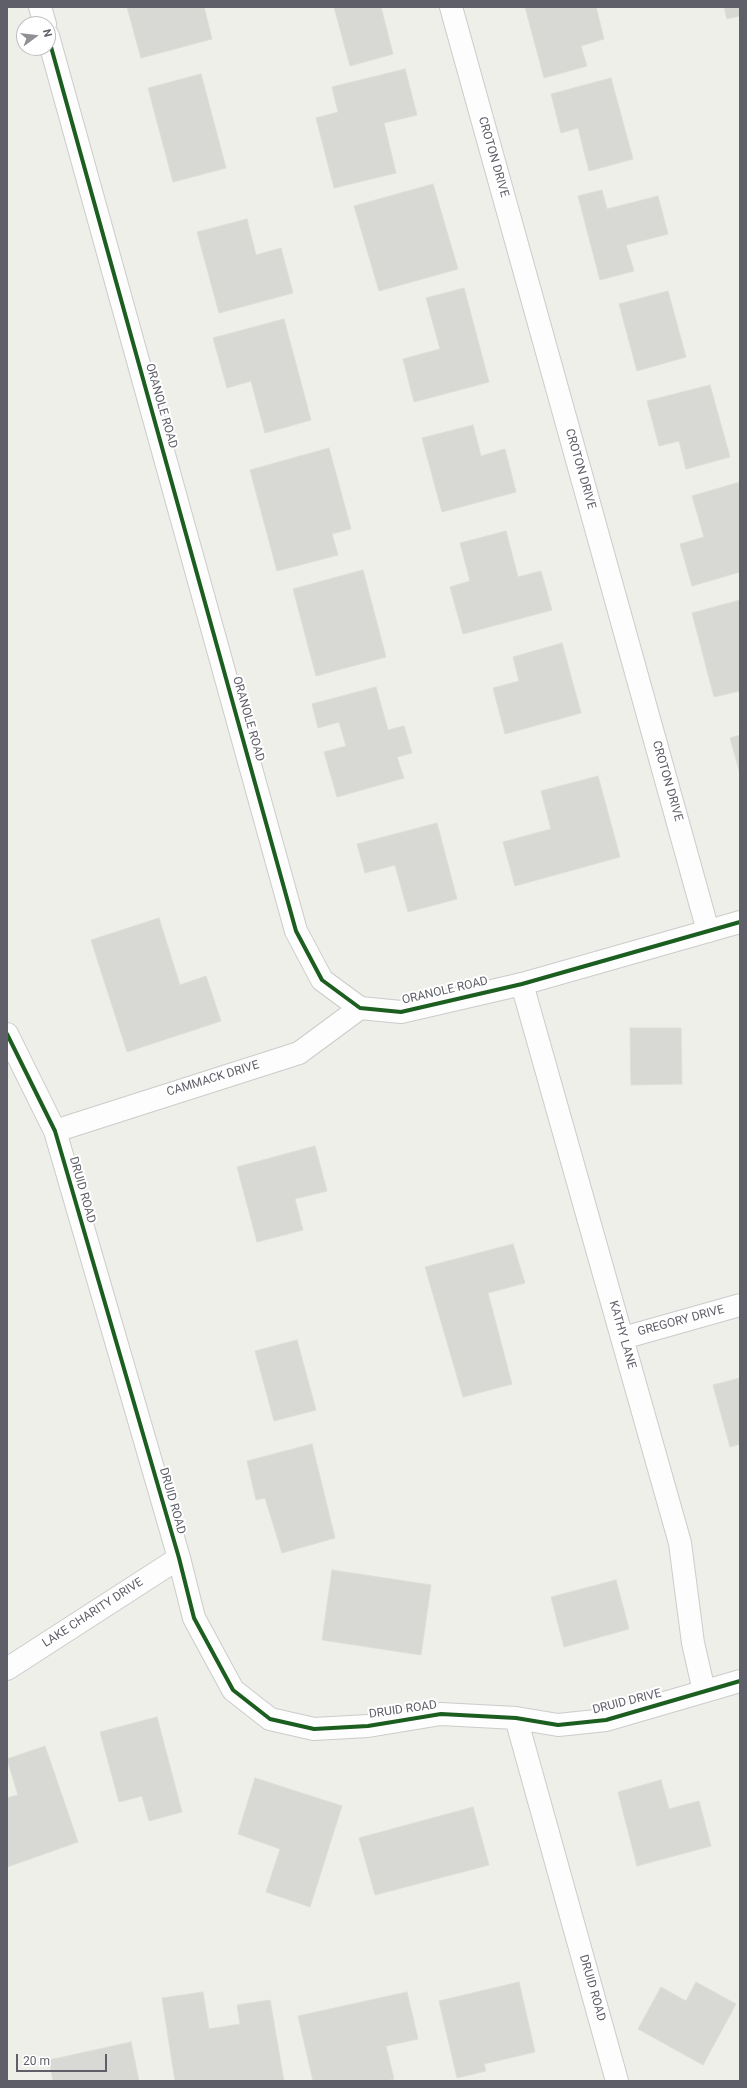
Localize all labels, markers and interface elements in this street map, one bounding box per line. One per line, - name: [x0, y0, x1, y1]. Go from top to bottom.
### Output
- north arrow: [16, 16, 56, 56]
- text: N: [40, 28, 54, 38]
- street label: CROTON DRIVE: [475, 115, 511, 199]
- street label: ORANOLE ROAD: [142, 362, 180, 450]
- street label: CROTON DRIVE: [562, 427, 598, 511]
- street label: ORANOLE ROAD: [229, 675, 267, 763]
- street label: CROTON DRIVE: [649, 739, 685, 823]
- street label: ORANOLE ROAD: [401, 974, 489, 1008]
- street label: CAMMACK DRIVE: [165, 1058, 261, 1100]
- street label: DRUID ROAD: [66, 1155, 98, 1225]
- street label: KATHY LANE: [605, 1299, 639, 1371]
- street label: GREGORY DRIVE: [636, 1303, 726, 1339]
- street label: DRUID ROAD: [156, 1466, 188, 1536]
- street label: LAKE CHARITY DRIVE: [40, 1575, 146, 1651]
- street label: DRUID DRIVE: [591, 1687, 663, 1717]
- street label: DRUID ROAD: [368, 1698, 438, 1722]
- street label: DRUID ROAD: [576, 1953, 608, 2023]
- scale bar: [18, 2046, 109, 2072]
- text: 20 m: [23, 2054, 50, 2068]

